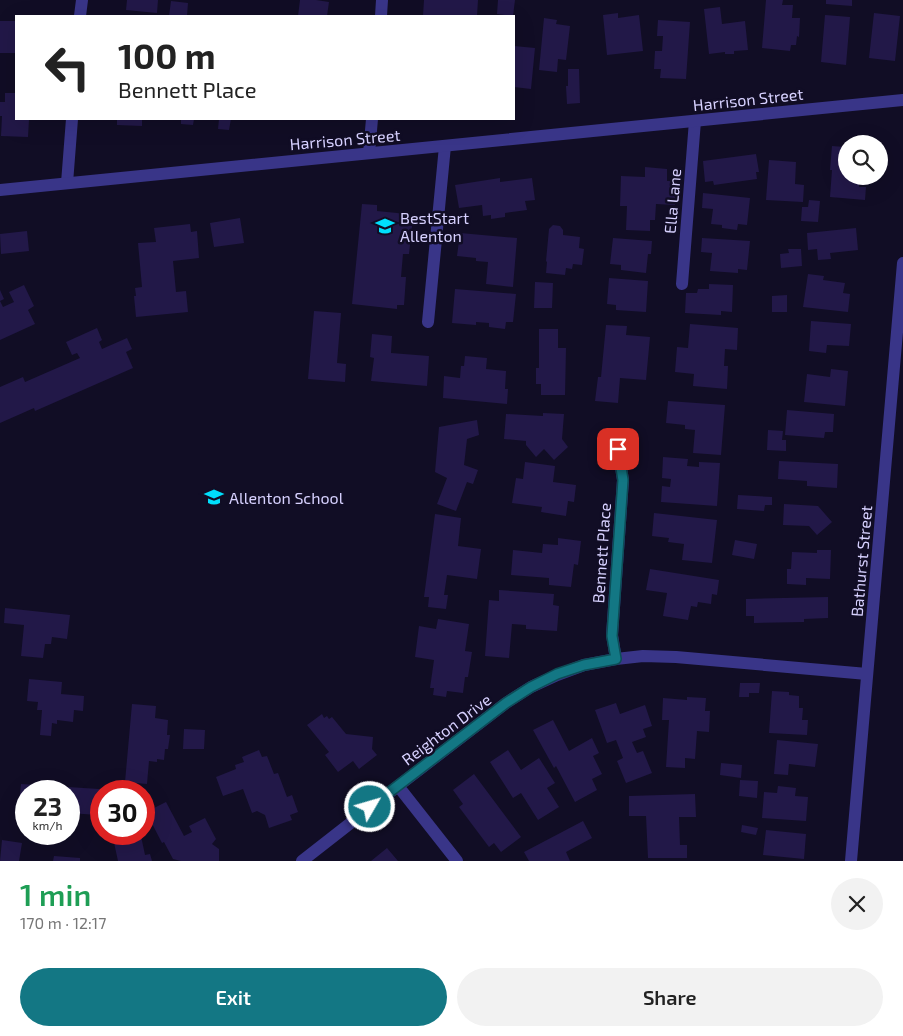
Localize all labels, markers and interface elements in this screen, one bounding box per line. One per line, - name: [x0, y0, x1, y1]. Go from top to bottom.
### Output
- text: 100 m: [118, 34, 216, 76]
- icon: left: [35, 35, 100, 100]
- text: Bennett Place: [118, 76, 257, 102]
- street label: Harrison Street: [692, 84, 804, 114]
- street label: Harrison Street: [289, 125, 401, 153]
- map controls: [838, 135, 888, 185]
- button: search: [838, 135, 888, 185]
- street label: Ella Lane: [660, 167, 684, 235]
- place label: BestStart Allenton: [400, 208, 469, 245]
- school or university icon: BestStart Allenton: [374, 215, 396, 237]
- pin: [597, 428, 639, 470]
- icon: arrive: [604, 435, 632, 463]
- school or university icon: Allenton School: [203, 486, 225, 508]
- place label: Allenton School: [229, 488, 344, 507]
- street label: Bennett Place: [588, 502, 614, 604]
- street label: Bathurst Street: [847, 504, 875, 618]
- street label: Reighton Drive: [398, 689, 494, 769]
- speed limit sign: 30: [90, 780, 155, 845]
- position arrow: [343, 780, 395, 832]
- text: 23: [33, 791, 62, 821]
- text: km/h: [33, 818, 62, 832]
- text: 1 min: [20, 876, 91, 912]
- button: close: [831, 878, 883, 930]
- text: 170 m · 12:17: [20, 913, 106, 932]
- button: Exit: [20, 968, 447, 1026]
- button: Share: [457, 968, 883, 1026]

